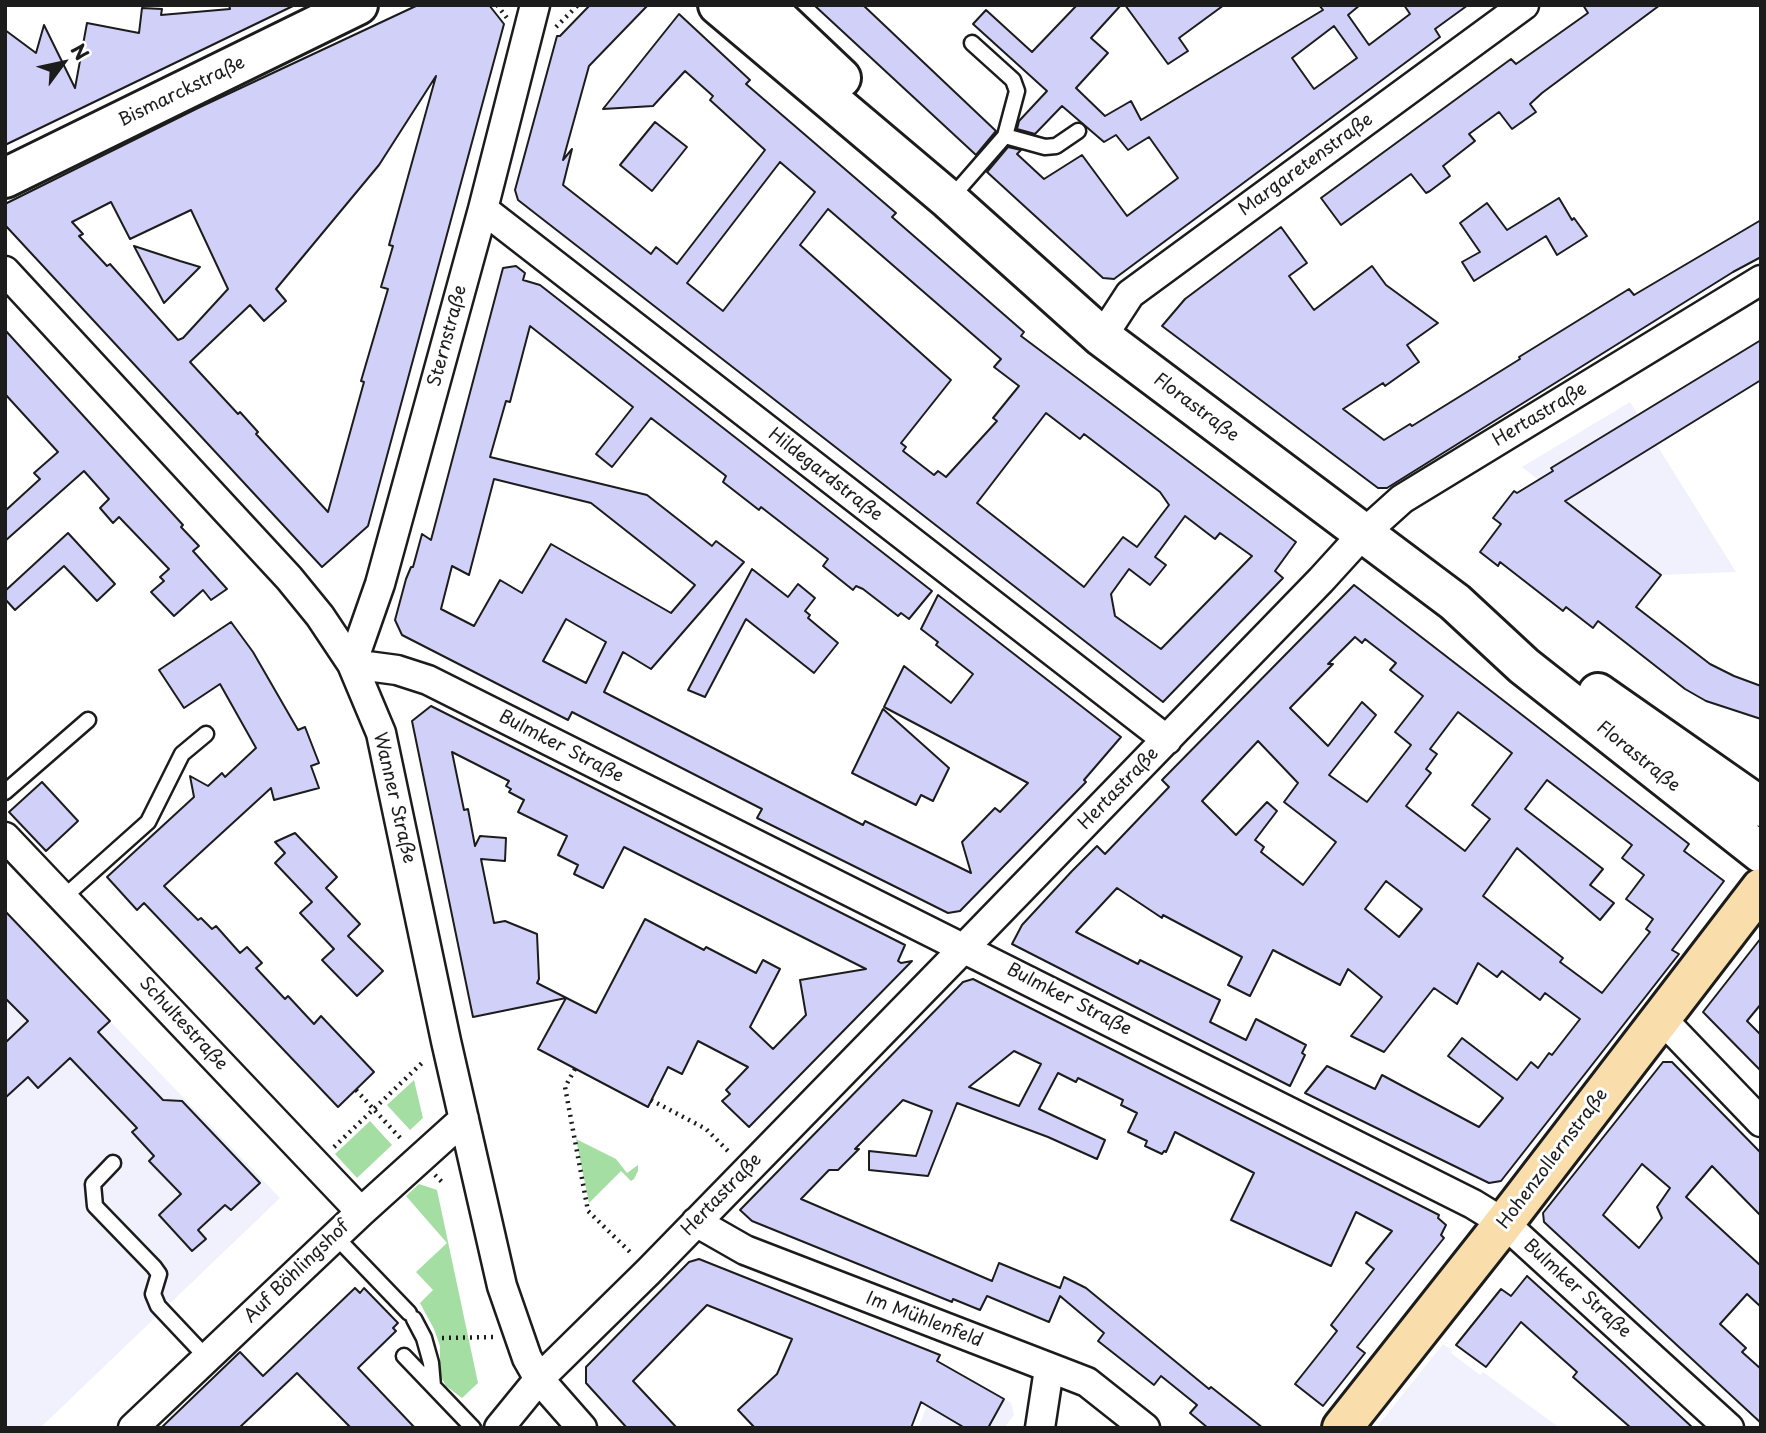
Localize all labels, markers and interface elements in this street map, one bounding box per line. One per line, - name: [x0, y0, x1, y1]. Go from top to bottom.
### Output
- north arrow: [28, 28, 98, 98]
- text: N: [65, 38, 96, 66]
- street label: Bismarckstraße: [115, 52, 249, 132]
- street label: Margaretenstraße: [1235, 109, 1377, 221]
- street label: Sternstraße: [424, 283, 472, 389]
- street label: Florastraße: [1149, 369, 1243, 447]
- street label: Hertastraße: [1489, 378, 1591, 452]
- street label: Hildegardstraße: [764, 424, 886, 526]
- street label: Bulmker Straße: [495, 706, 627, 788]
- street label: Florastraße: [1592, 717, 1684, 797]
- street label: Wanner Straße: [368, 730, 420, 866]
- street label: Hertastraße: [1074, 743, 1164, 835]
- street label: Bulmker Straße: [1003, 959, 1135, 1041]
- street label: Schultestraße: [134, 973, 232, 1075]
- street label: Hohenzollernstraße: [1493, 1085, 1613, 1233]
- street label: Hertastraße: [677, 1149, 767, 1241]
- street label: Auf Böhlingshof: [240, 1216, 354, 1328]
- street label: Bulmker Straße: [1519, 1235, 1635, 1343]
- street label: Im Mühlenfeld: [863, 1288, 985, 1352]

